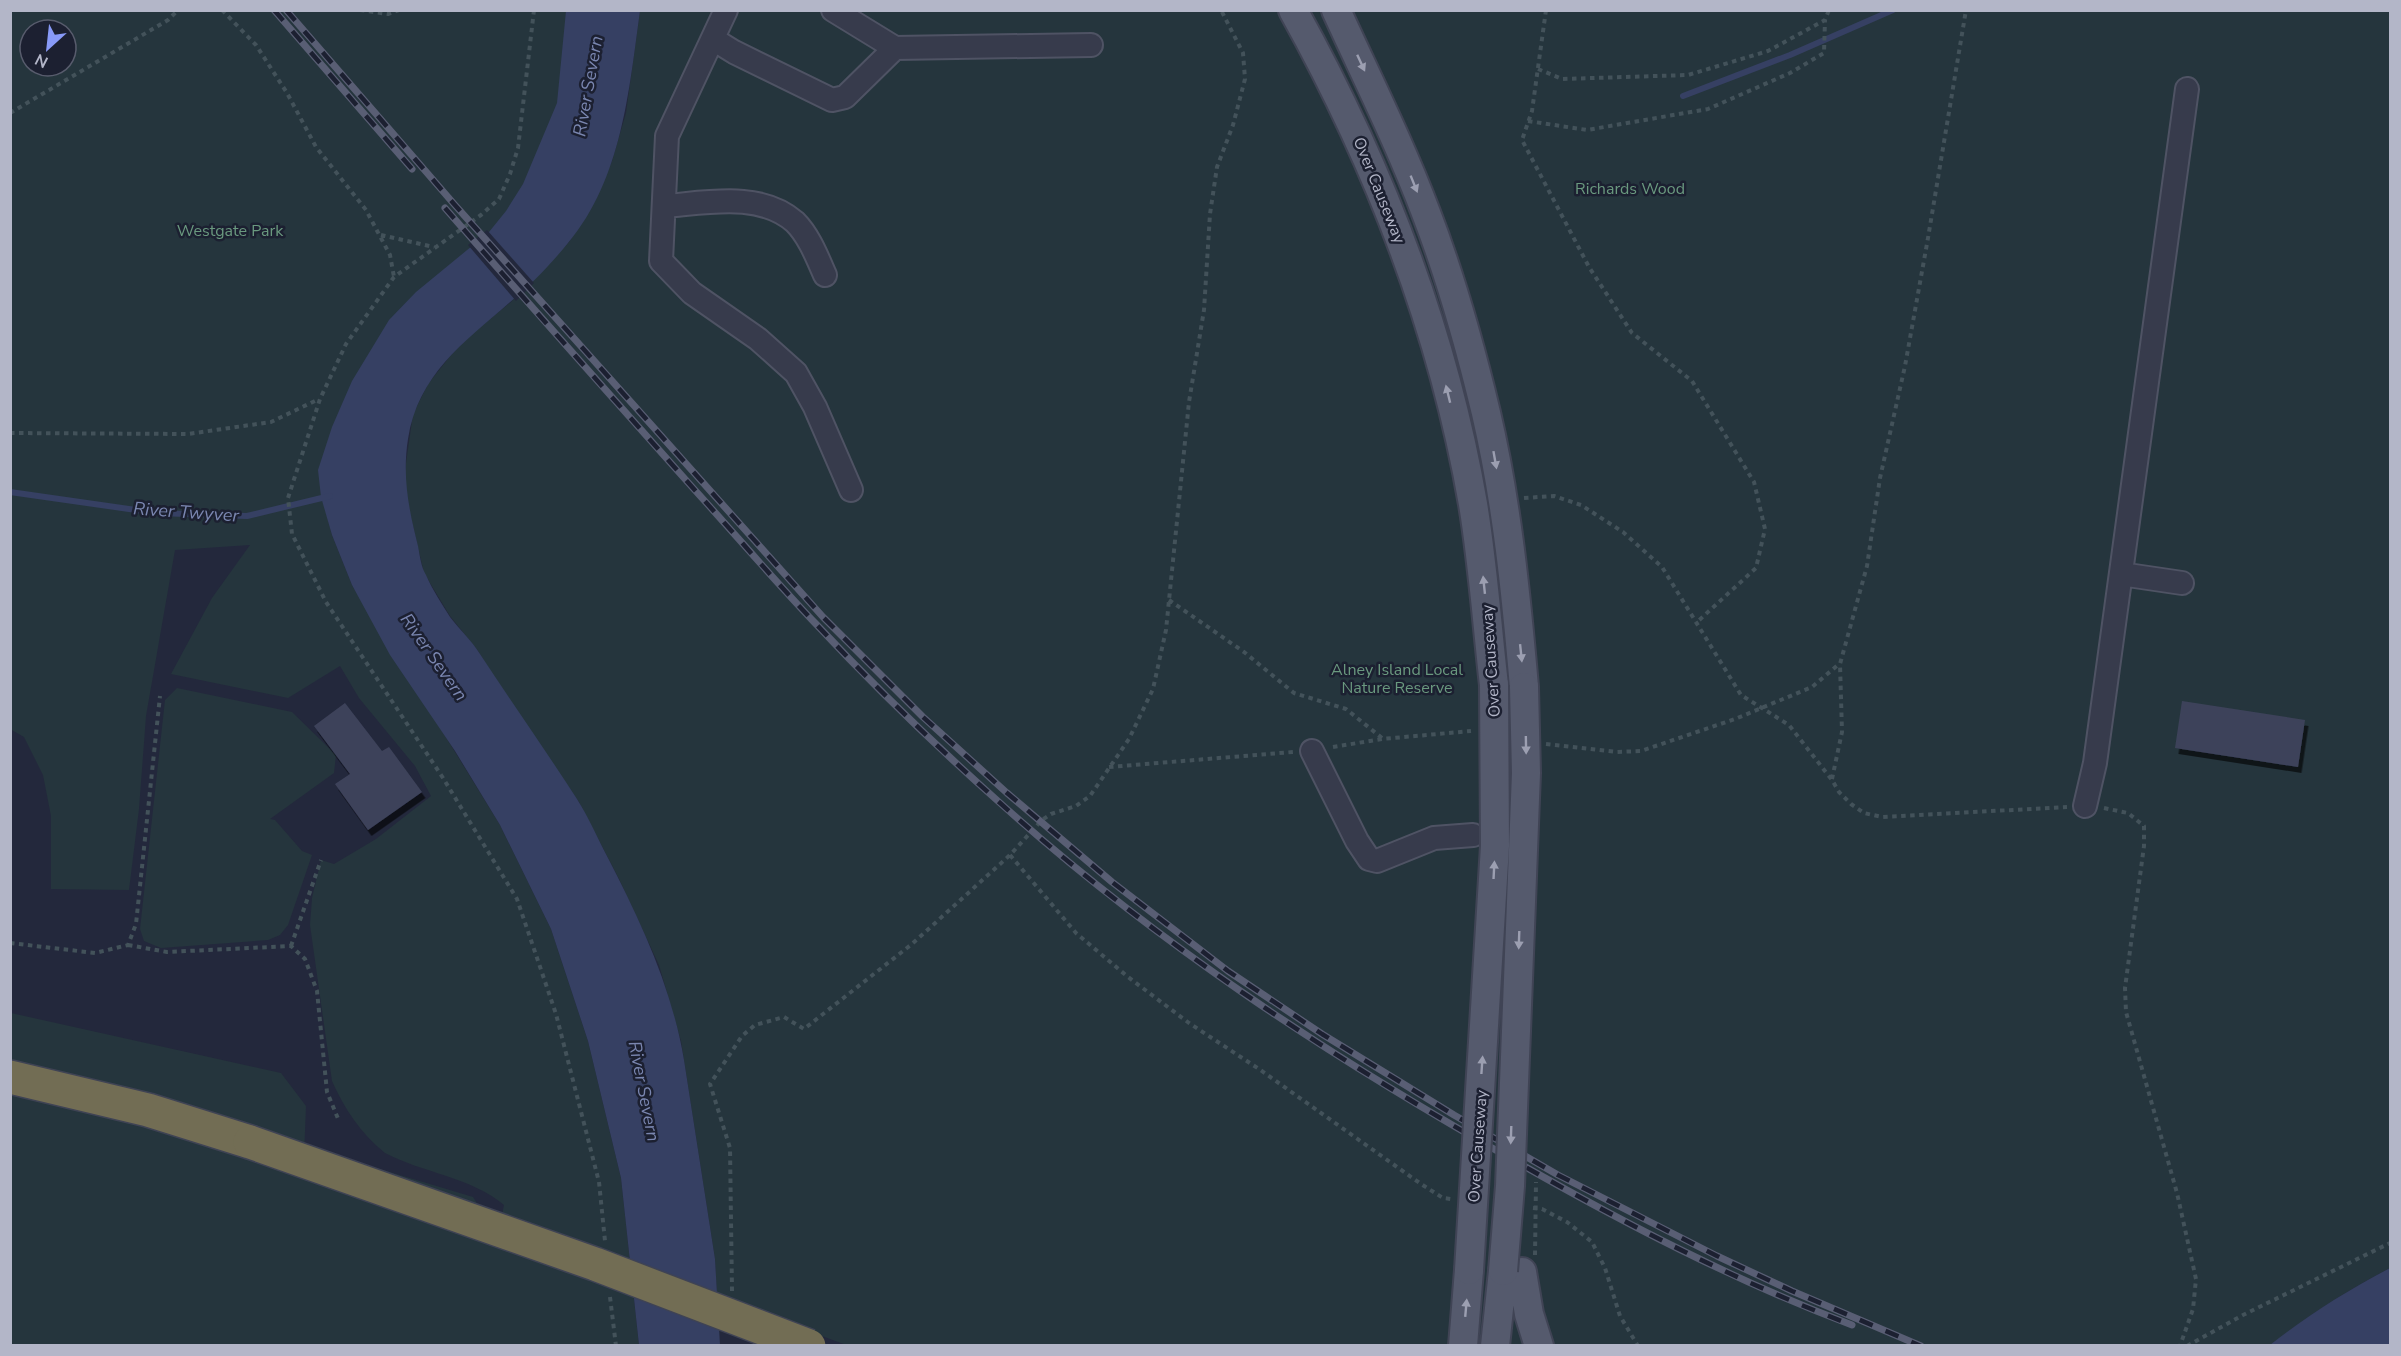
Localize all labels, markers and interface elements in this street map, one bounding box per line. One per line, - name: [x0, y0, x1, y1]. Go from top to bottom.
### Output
- north arrow: [18, 18, 78, 78]
- water label: River Severn: [567, 34, 609, 138]
- text: N: [31, 48, 52, 73]
- one-way arrow: [1356, 55, 1365, 72]
- street label: Over Causeway: [1348, 134, 1411, 247]
- one-way arrow: [1409, 175, 1419, 193]
- park label: Richards Wood: [1575, 178, 1685, 200]
- park label: Westgate Park: [177, 220, 284, 242]
- one-way arrow: [1442, 384, 1452, 403]
- one-way arrow: [1491, 451, 1500, 470]
- water label: River Twyver: [132, 496, 240, 528]
- one-way arrow: [1479, 575, 1489, 594]
- street label: Over Causeway: [1476, 603, 1506, 718]
- water label: River Severn: [395, 608, 473, 706]
- one-way arrow: [1516, 644, 1526, 663]
- park label: Alney Island Local Nature Reserve: [1331, 659, 1463, 699]
- one-way arrow: [1521, 736, 1531, 755]
- one-way arrow: [1489, 861, 1498, 880]
- one-way arrow: [1515, 931, 1524, 950]
- water label: River Severn: [622, 1039, 666, 1143]
- one-way arrow: [1477, 1055, 1487, 1074]
- street label: Over Causeway: [1463, 1088, 1493, 1203]
- one-way arrow: [1507, 1126, 1516, 1145]
- one-way arrow: [1462, 1298, 1471, 1317]

